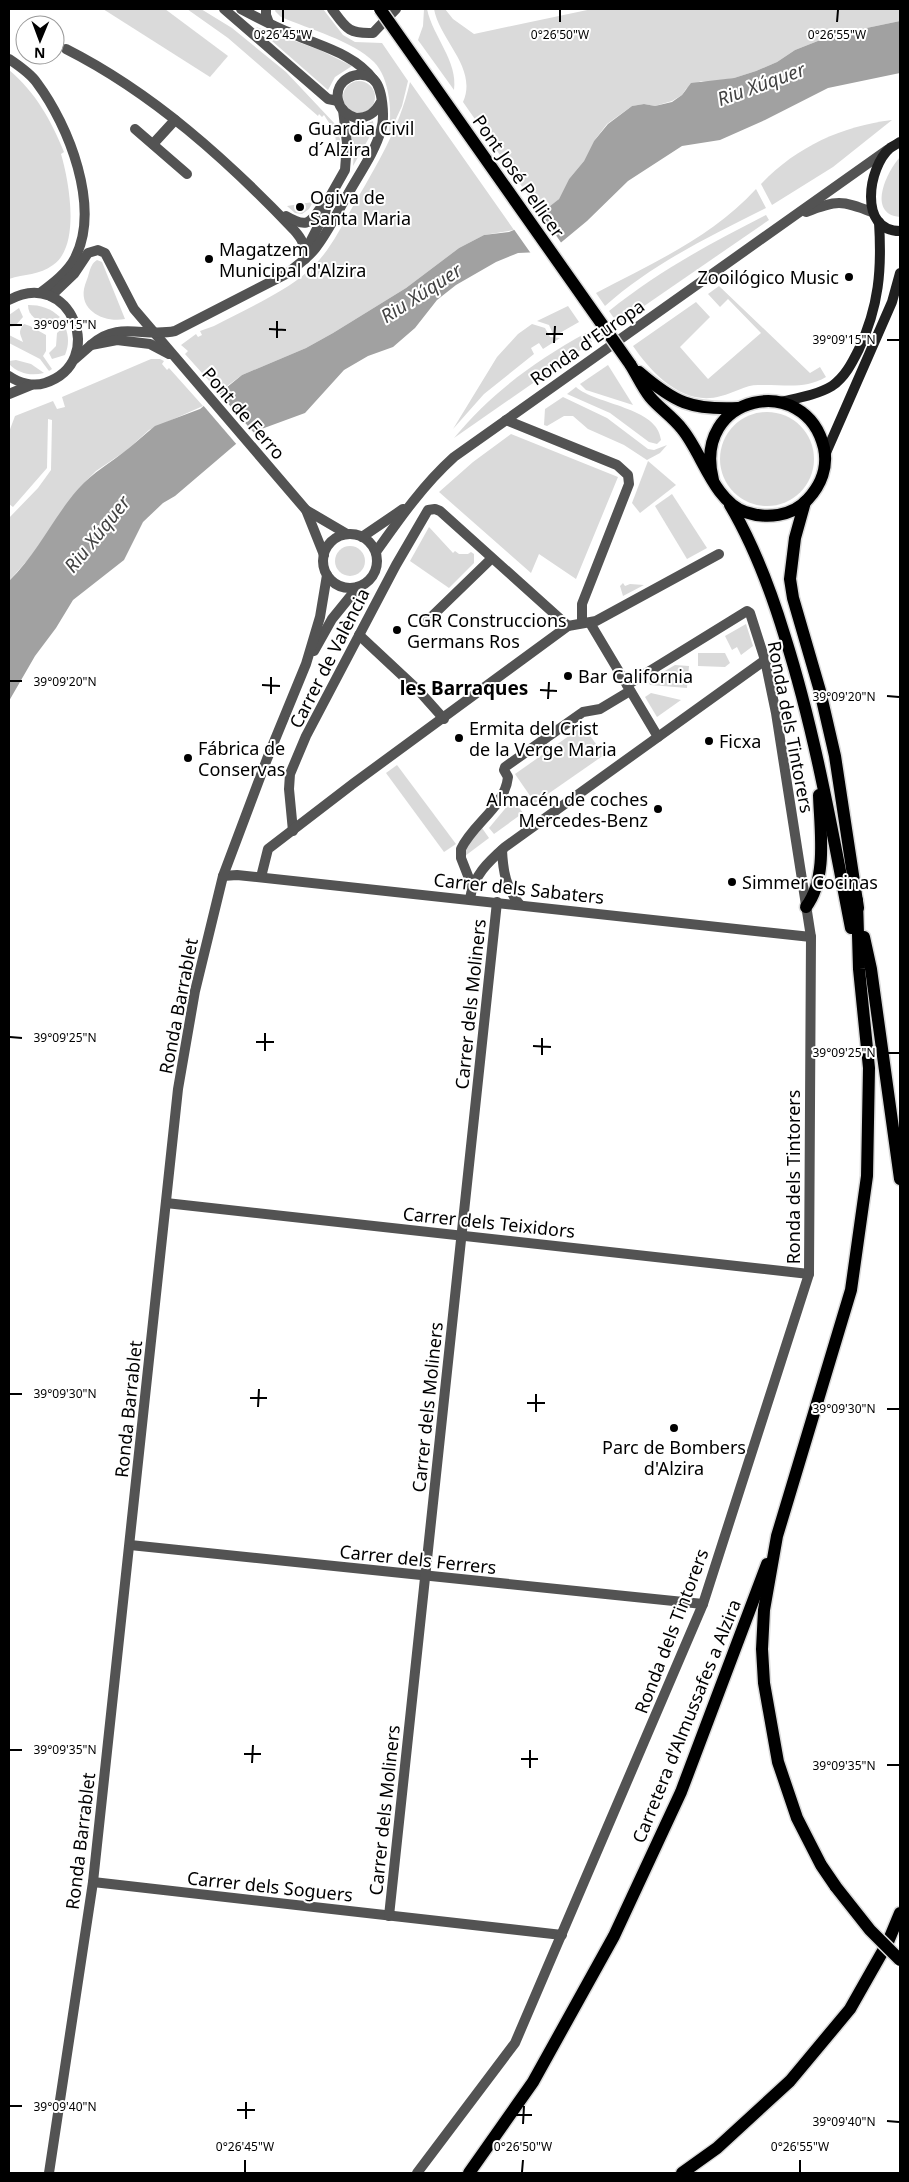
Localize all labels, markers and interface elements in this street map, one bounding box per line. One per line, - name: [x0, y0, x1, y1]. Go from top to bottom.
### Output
- north arrow: [15, 15, 65, 65]
- text: 0°26'45"W: [254, 26, 312, 43]
- text: 0°26'50"W: [531, 26, 589, 43]
- text: 0°26'55"W: [808, 26, 866, 43]
- text: N: [34, 44, 46, 63]
- water label: Riu Xúquer: [713, 56, 810, 112]
- street label: Pont José Pellicer: [468, 110, 571, 243]
- place label: Guardia Civil d´Alzira: [308, 116, 414, 161]
- marker: Guardia Civil d´Alzira: [292, 132, 304, 144]
- place label: Ogiva de Santa Maria: [310, 185, 411, 230]
- marker: Ogiva de Santa Maria: [294, 201, 306, 213]
- place label: Magatzem Municipal d'Alzira: [219, 237, 366, 282]
- marker: Magatzem Municipal d'Alzira: [203, 253, 215, 265]
- water label: Riu Xúquer: [375, 256, 468, 329]
- place label: Zooilógico Music: [697, 265, 839, 289]
- marker: Zooilógico Music: [843, 271, 855, 283]
- street label: Ronda d'Europa: [525, 294, 649, 390]
- text: 39°09'15"N: [33, 316, 97, 333]
- text: 39°09'15"N: [812, 331, 876, 348]
- street label: Pont de Ferro: [197, 362, 291, 464]
- water label: Riu Xúquer: [58, 489, 137, 578]
- street label: Carrer de València: [283, 584, 375, 732]
- place label: CGR Construccions Germans Ros: [407, 608, 567, 653]
- marker: CGR Construccions Germans Ros: [391, 624, 403, 636]
- street label: Ronda dels Tintorers: [763, 639, 819, 815]
- place label: Bar California: [578, 664, 693, 688]
- marker: Bar California: [562, 670, 574, 682]
- text: 39°09'20"N: [33, 673, 97, 690]
- district label: les Barraques: [400, 675, 528, 701]
- text: 39°09'20"N: [812, 688, 876, 705]
- place label: Ermita del Crist de la Verge Maria: [469, 716, 617, 761]
- place label: Ficxa: [719, 729, 761, 753]
- marker: Ermita del Crist de la Verge Maria: [453, 732, 465, 744]
- marker: Ficxa: [703, 735, 715, 747]
- place label: Fábrica de Conservas: [198, 736, 285, 781]
- marker: Fábrica de Conservas: [182, 752, 194, 764]
- place label: Almacén de coches Mercedes-Benz: [486, 787, 648, 832]
- marker: Almacén de coches Mercedes-Benz: [652, 803, 664, 815]
- street label: Carrer dels Sabaters: [433, 867, 605, 909]
- place label: Simmer Cocinas: [742, 870, 878, 894]
- marker: Simmer Cocinas: [726, 876, 738, 888]
- street label: Carrer dels Moliners: [449, 918, 491, 1090]
- street label: Ronda Barrablet: [153, 936, 203, 1076]
- text: 39°09'25"N: [33, 1029, 97, 1046]
- text: 39°09'25"N: [812, 1044, 876, 1061]
- street label: Ronda dels Tintorers: [781, 1090, 805, 1264]
- street label: Carrer dels Teixidors: [402, 1201, 576, 1243]
- street label: Carrer dels Moliners: [406, 1321, 448, 1493]
- street label: Ronda Barrablet: [109, 1339, 147, 1479]
- text: 39°09'30"N: [33, 1385, 97, 1402]
- text: 39°09'30"N: [812, 1400, 876, 1417]
- marker: Parc de Bombers d'Alzira: [668, 1422, 680, 1434]
- place label: Parc de Bombers d'Alzira: [602, 1435, 746, 1480]
- street label: Carrer dels Ferrers: [338, 1539, 498, 1579]
- street label: Ronda dels Tintorers: [628, 1545, 714, 1717]
- street label: Carretera d'Almussafes a Alzira: [626, 1596, 746, 1846]
- street label: Carrer dels Moliners: [363, 1724, 405, 1896]
- text: 39°09'35"N: [33, 1741, 97, 1758]
- text: 39°09'35"N: [812, 1757, 876, 1774]
- street label: Ronda Barrablet: [60, 1771, 100, 1911]
- street label: Carrer dels Soguers: [186, 1865, 354, 1907]
- text: 39°09'40"N: [33, 2098, 97, 2115]
- text: 39°09'40"N: [812, 2113, 876, 2130]
- text: 0°26'45"W: [216, 2138, 274, 2155]
- text: 0°26'50"W: [494, 2138, 552, 2155]
- text: 0°26'55"W: [771, 2138, 829, 2155]

